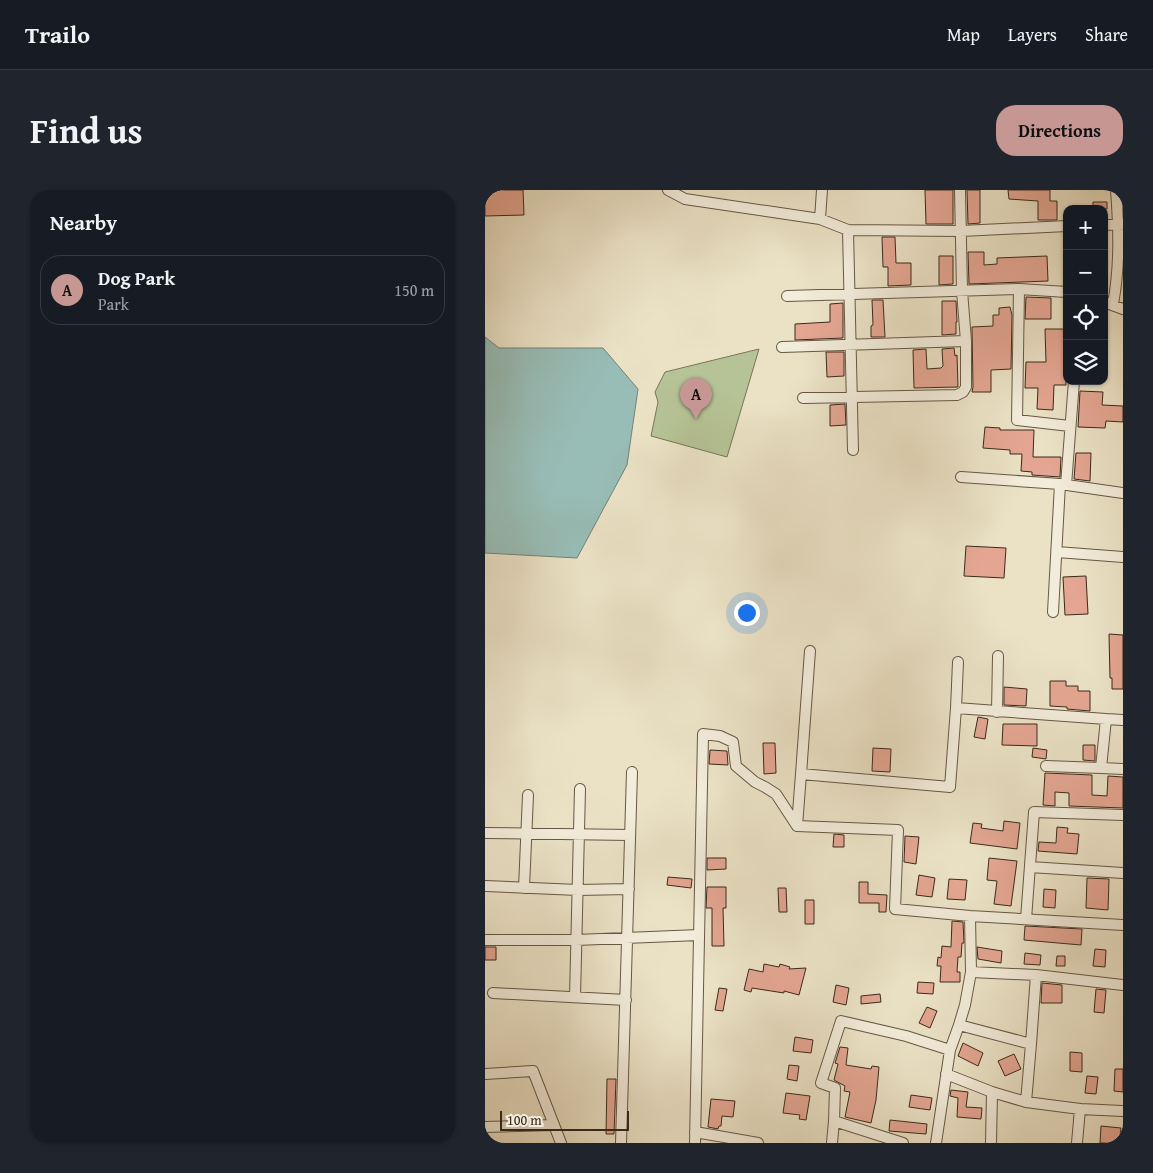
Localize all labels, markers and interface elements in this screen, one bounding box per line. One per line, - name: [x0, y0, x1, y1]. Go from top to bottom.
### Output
- text: Trailo: [25, 17, 90, 52]
- text: Map: [947, 21, 980, 48]
- text: Layers: [1008, 21, 1057, 48]
- text: Share: [1085, 21, 1128, 48]
- text: Find us: [30, 105, 143, 156]
- button: Directions: [996, 105, 1123, 156]
- map controls: [1063, 205, 1108, 385]
- button: +: [1063, 205, 1108, 250]
- text: Nearby: [50, 207, 117, 238]
- button: −: [1063, 250, 1108, 295]
- text: Dog Park: [98, 264, 175, 292]
- text: A: [62, 278, 72, 302]
- text: 150 m: [394, 278, 434, 302]
- text: Park: [98, 292, 129, 316]
- button: locate: [1063, 295, 1108, 340]
- button: layers: [1063, 340, 1108, 385]
- pin: A: [680, 378, 712, 419]
- your location: [734, 600, 760, 626]
- scale bar: [500, 1108, 629, 1131]
- text: 100 m: [507, 1110, 542, 1130]

